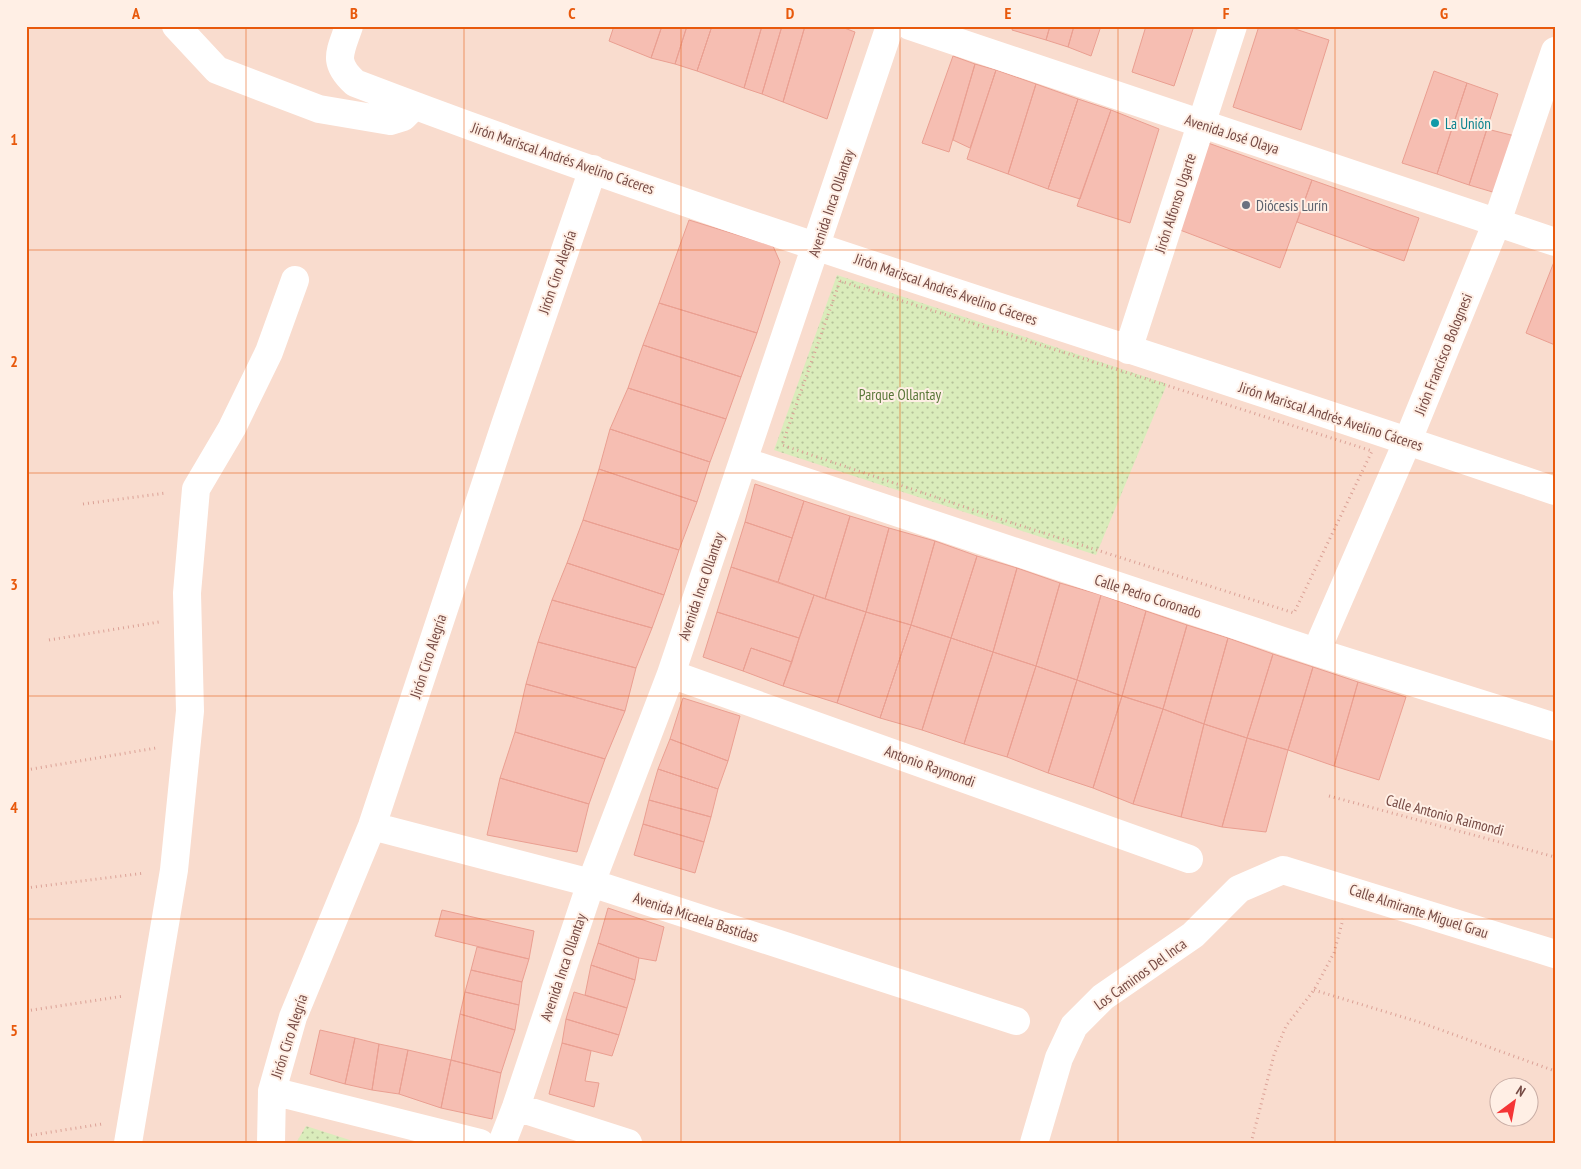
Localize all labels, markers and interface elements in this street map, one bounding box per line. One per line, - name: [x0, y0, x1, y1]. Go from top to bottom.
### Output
- text: A: [131, 3, 141, 23]
- text: B: [350, 3, 358, 23]
- text: C: [568, 3, 576, 23]
- text: D: [786, 3, 795, 23]
- text: E: [1005, 3, 1012, 23]
- text: F: [1223, 3, 1230, 23]
- text: G: [1440, 3, 1448, 23]
- street label: Avenida José Olaya: [1182, 110, 1282, 158]
- place label: La Unión: [1445, 114, 1491, 133]
- street label: Jirón Mariscal Andrés Avelino Cáceres: [468, 117, 657, 198]
- marker: La Unión: [1429, 117, 1441, 129]
- text: 1: [10, 129, 18, 149]
- street label: Avenida Inca Ollantay: [804, 146, 858, 259]
- street label: Jirón Alfonso Ugarte: [1150, 151, 1200, 256]
- place label: Diócesis Lurín: [1256, 196, 1328, 215]
- marker: Diócesis Lurín: [1240, 199, 1252, 211]
- street label: Jirón Ciro Alegría: [533, 228, 580, 317]
- street label: Jirón Mariscal Andrés Avelino Cáceres: [851, 248, 1040, 329]
- street label: Jirón Francisco Bolognesi: [1410, 290, 1476, 419]
- text: 2: [10, 351, 18, 371]
- street label: Jirón Mariscal Andrés Avelino Cáceres: [1236, 377, 1425, 455]
- park label: Parque Ollantay: [859, 385, 942, 404]
- street label: Avenida Inca Ollantay: [674, 529, 728, 642]
- street label: Calle Pedro Coronado: [1092, 570, 1204, 622]
- text: 3: [10, 574, 18, 594]
- street label: Jirón Ciro Alegría: [405, 612, 451, 701]
- street label: Antonio Raymondi: [882, 741, 978, 791]
- street label: Calle Antonio Raimondi: [1384, 790, 1506, 840]
- text: 4: [10, 797, 18, 817]
- street label: Calle Almirante Miguel Grau: [1347, 880, 1491, 942]
- street label: Avenida Micaela Bastidas: [631, 888, 761, 946]
- street label: Avenida Inca Ollantay: [536, 910, 590, 1023]
- street label: Los Caminos Del Inca: [1090, 934, 1190, 1014]
- street label: Jirón Ciro Alegría: [266, 992, 312, 1081]
- text: 5: [10, 1020, 18, 1040]
- north arrow: [1488, 1076, 1538, 1126]
- text: N: [1513, 1081, 1529, 1101]

